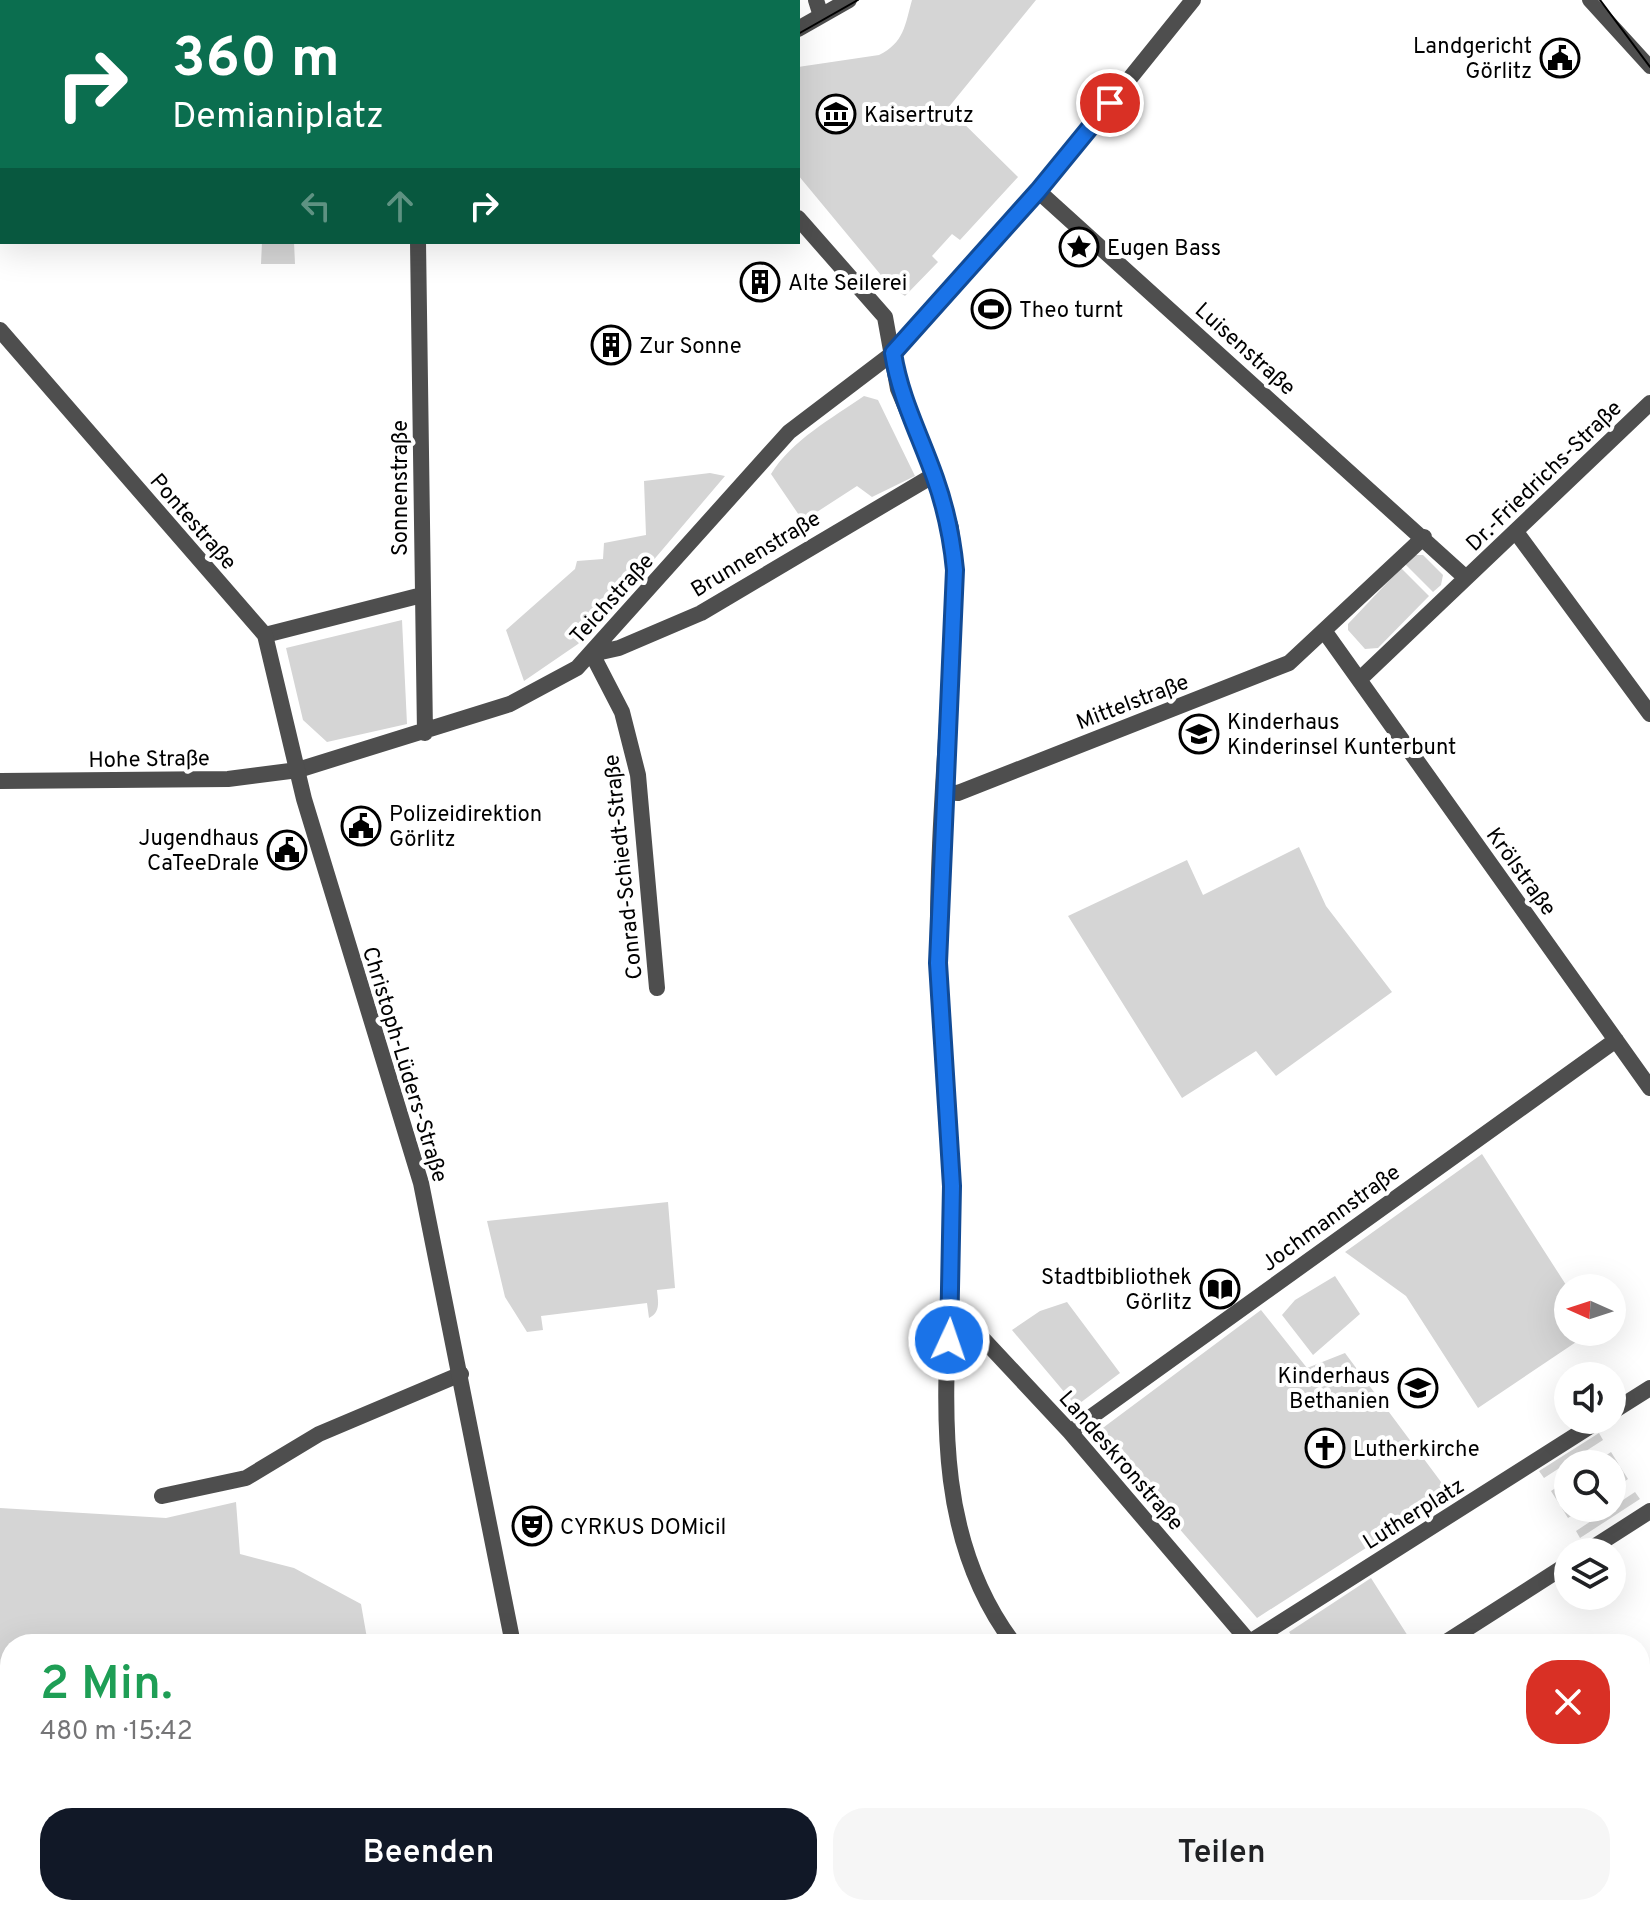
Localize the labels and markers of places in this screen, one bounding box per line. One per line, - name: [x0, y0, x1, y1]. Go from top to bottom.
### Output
- place label: Landgericht Görlitz: [1413, 34, 1532, 86]
- public building icon: Landgericht Görlitz: [1539, 37, 1581, 79]
- pin: [1076, 69, 1144, 137]
- museum icon: Kaisertrutz: [815, 93, 857, 135]
- place label: Kaisertrutz: [864, 103, 974, 130]
- place icon: Eugen Bass: [1058, 226, 1100, 268]
- place label: Eugen Bass: [1107, 236, 1221, 263]
- building icon: Alte Seilerei: [739, 261, 781, 303]
- place label: Alte Seilerei: [788, 271, 907, 298]
- sports icon: Theo turnt: [970, 288, 1012, 330]
- place label: Theo turnt: [1019, 298, 1123, 325]
- building icon: Zur Sonne: [590, 324, 632, 366]
- place label: Zur Sonne: [639, 334, 742, 361]
- place label: Kinderhaus Kinderinsel Kunterbunt: [1227, 710, 1456, 762]
- school or university icon: Kinderhaus Kinderinsel Kunterbunt: [1178, 713, 1220, 755]
- place label: Polizeidirektion Görlitz: [389, 802, 542, 854]
- public building icon: Polizeidirektion Görlitz: [340, 805, 382, 847]
- place label: Jugendhaus CaTeeDrale: [139, 826, 259, 878]
- public building icon: Jugendhaus CaTeeDrale: [266, 829, 308, 871]
- place label: Stadtbibliothek Görlitz: [1041, 1265, 1192, 1317]
- library icon: Stadtbibliothek Görlitz: [1199, 1268, 1241, 1310]
- place label: Kinderhaus Bethanien: [1278, 1364, 1390, 1416]
- school or university icon: Kinderhaus Bethanien: [1397, 1367, 1439, 1409]
- church icon: Lutherkirche: [1304, 1427, 1346, 1469]
- place label: Lutherkirche: [1353, 1437, 1480, 1464]
- theatre icon: CYRKUS DOMicil: [511, 1505, 553, 1547]
- place label: CYRKUS DOMicil: [560, 1515, 726, 1542]

